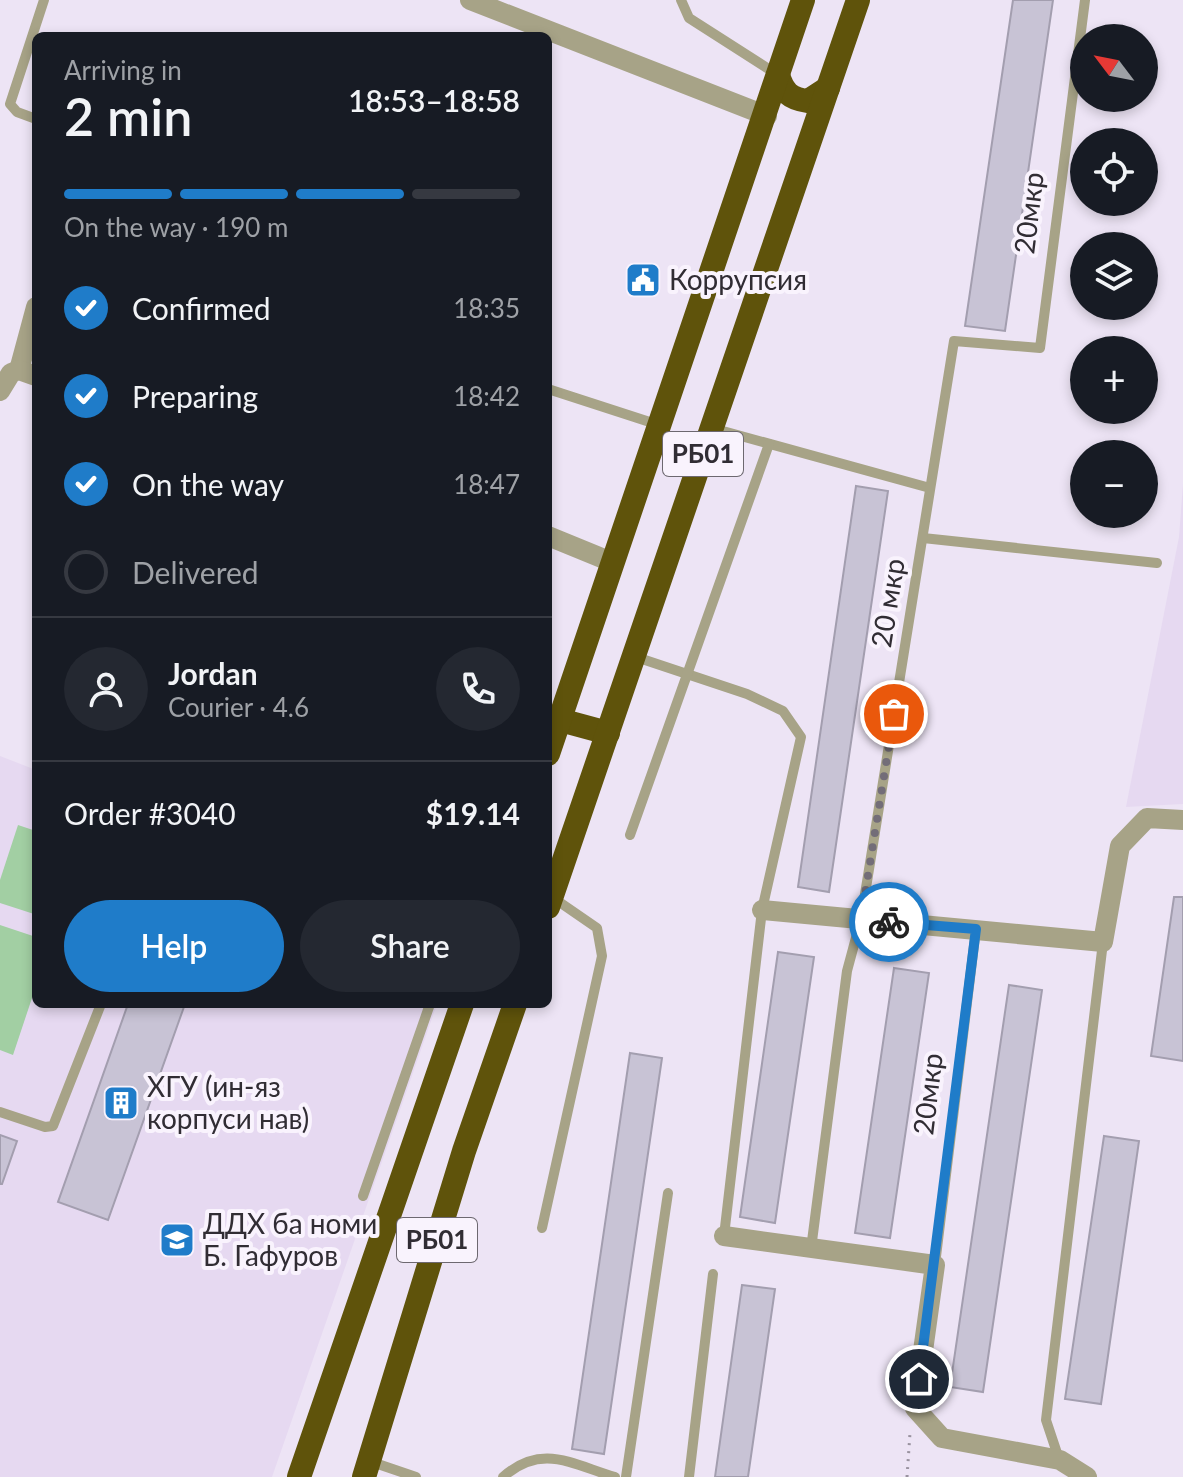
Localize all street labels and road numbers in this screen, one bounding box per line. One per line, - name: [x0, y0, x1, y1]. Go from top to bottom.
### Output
- street label: 20мкр: [1006, 170, 1050, 256]
- road number: РБ01: [663, 432, 743, 476]
- street label: 20 мкр: [863, 556, 911, 650]
- street label: 20мкр: [905, 1051, 949, 1137]
- road number: РБ01: [397, 1218, 477, 1262]

